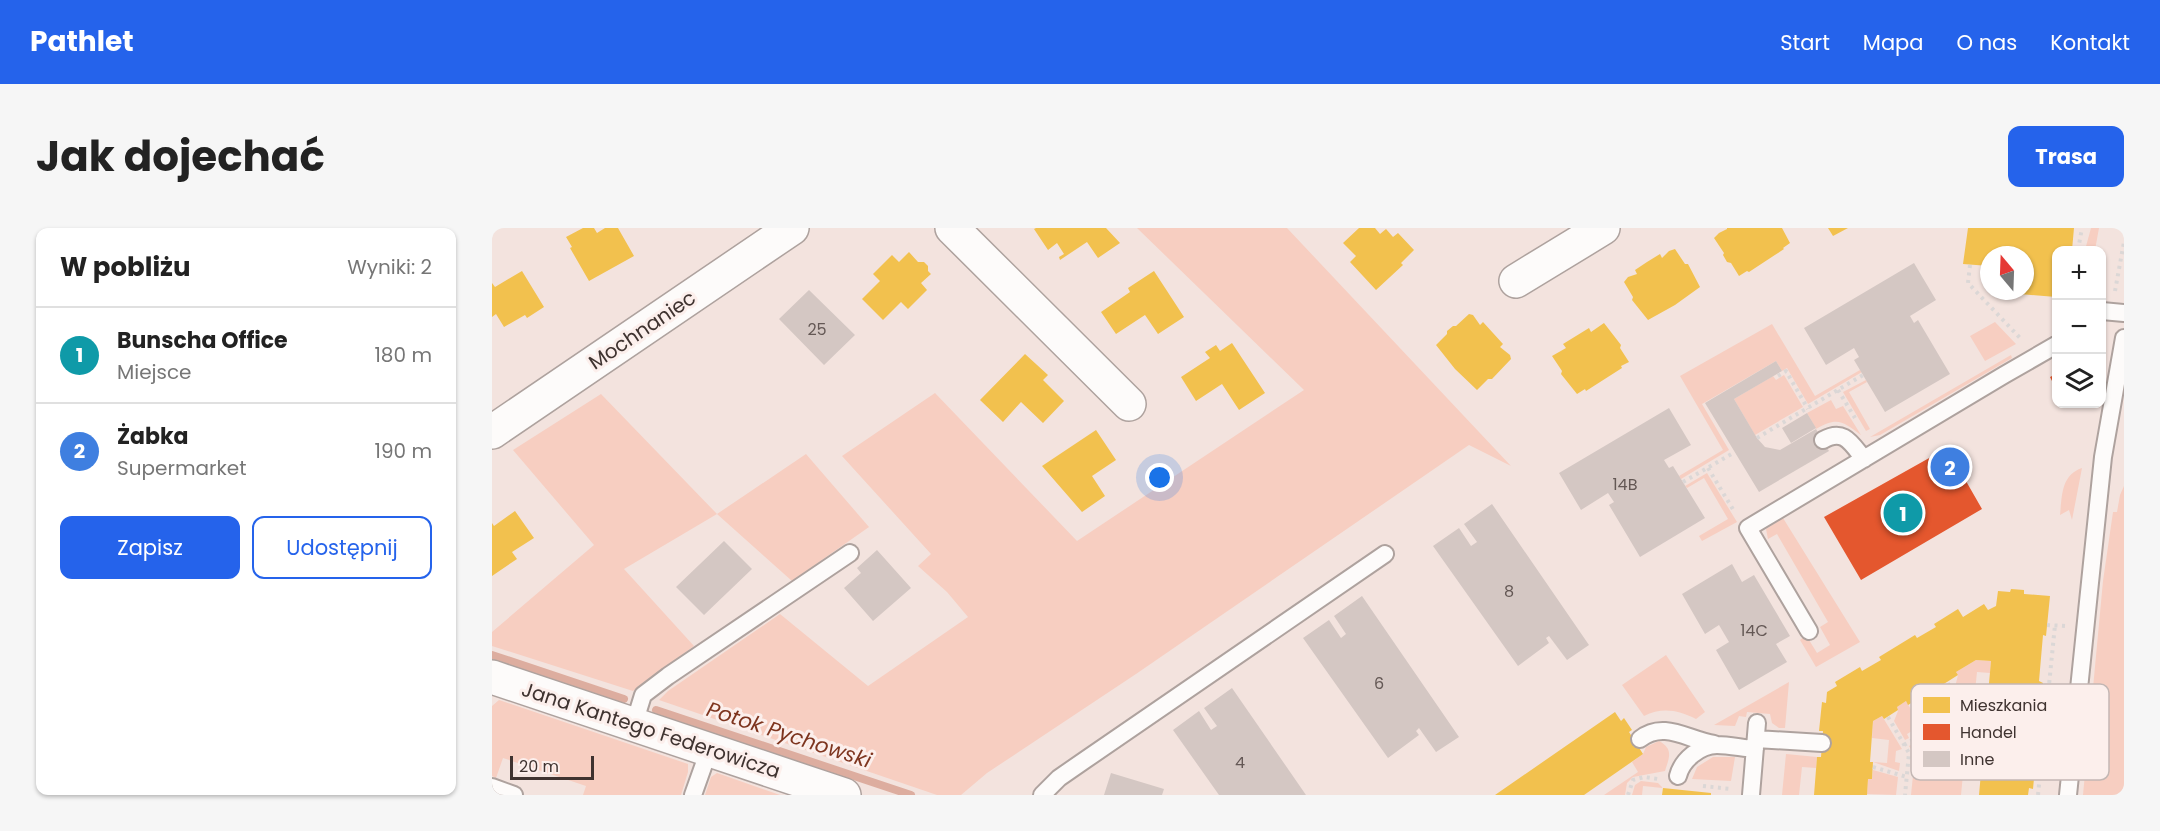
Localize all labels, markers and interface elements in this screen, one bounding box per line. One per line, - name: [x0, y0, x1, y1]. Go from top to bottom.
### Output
- text: Pathlet: [30, 22, 134, 61]
- text: Start: [1780, 28, 1830, 57]
- text: Mapa: [1863, 28, 1924, 57]
- text: O nas: [1957, 28, 2017, 57]
- text: Kontakt: [2050, 28, 2130, 57]
- button: Trasa: [2008, 126, 2124, 187]
- text: Jak dojechać: [36, 127, 325, 186]
- north arrow: [1980, 246, 2034, 300]
- map controls: [2052, 246, 2106, 408]
- button: +: [2052, 246, 2106, 300]
- text: W pobliżu: [60, 249, 191, 285]
- text: Wyniki: 2: [347, 253, 432, 281]
- street label: Mochnaniec: [583, 284, 701, 376]
- button: −: [2052, 300, 2106, 354]
- house number: 25: [807, 318, 827, 341]
- text: Bunscha Office: [117, 325, 288, 356]
- text: 1: [76, 341, 83, 369]
- text: 180 m: [374, 341, 432, 369]
- button: layers: [2052, 354, 2106, 408]
- text: Miejsce: [117, 358, 191, 386]
- text: Żabka: [117, 421, 189, 452]
- text: 2: [74, 437, 85, 465]
- text: 190 m: [375, 437, 432, 465]
- pin: 2: [1930, 444, 1970, 490]
- text: Supermarket: [117, 454, 246, 482]
- your location: [1145, 463, 1174, 492]
- house number: 14B: [1613, 473, 1638, 496]
- pin: 1: [1884, 490, 1922, 536]
- button: Zapisz: [60, 516, 240, 579]
- button: Udostępnij: [252, 516, 432, 579]
- house number: 8: [1504, 580, 1514, 603]
- house number: 14C: [1740, 619, 1768, 642]
- house number: 6: [1374, 672, 1384, 695]
- street label: Jana Kantego Federowicza: [518, 675, 784, 785]
- legend: [1911, 684, 2109, 780]
- water label: Potok Pychowski: [703, 694, 876, 775]
- text: Mieszkania: [1960, 694, 2047, 717]
- text: Handel: [1960, 721, 2017, 744]
- text: Inne: [1960, 748, 1994, 771]
- house number: 4: [1235, 751, 1245, 774]
- scale bar: [510, 753, 594, 780]
- text: 20 m: [519, 755, 559, 778]

